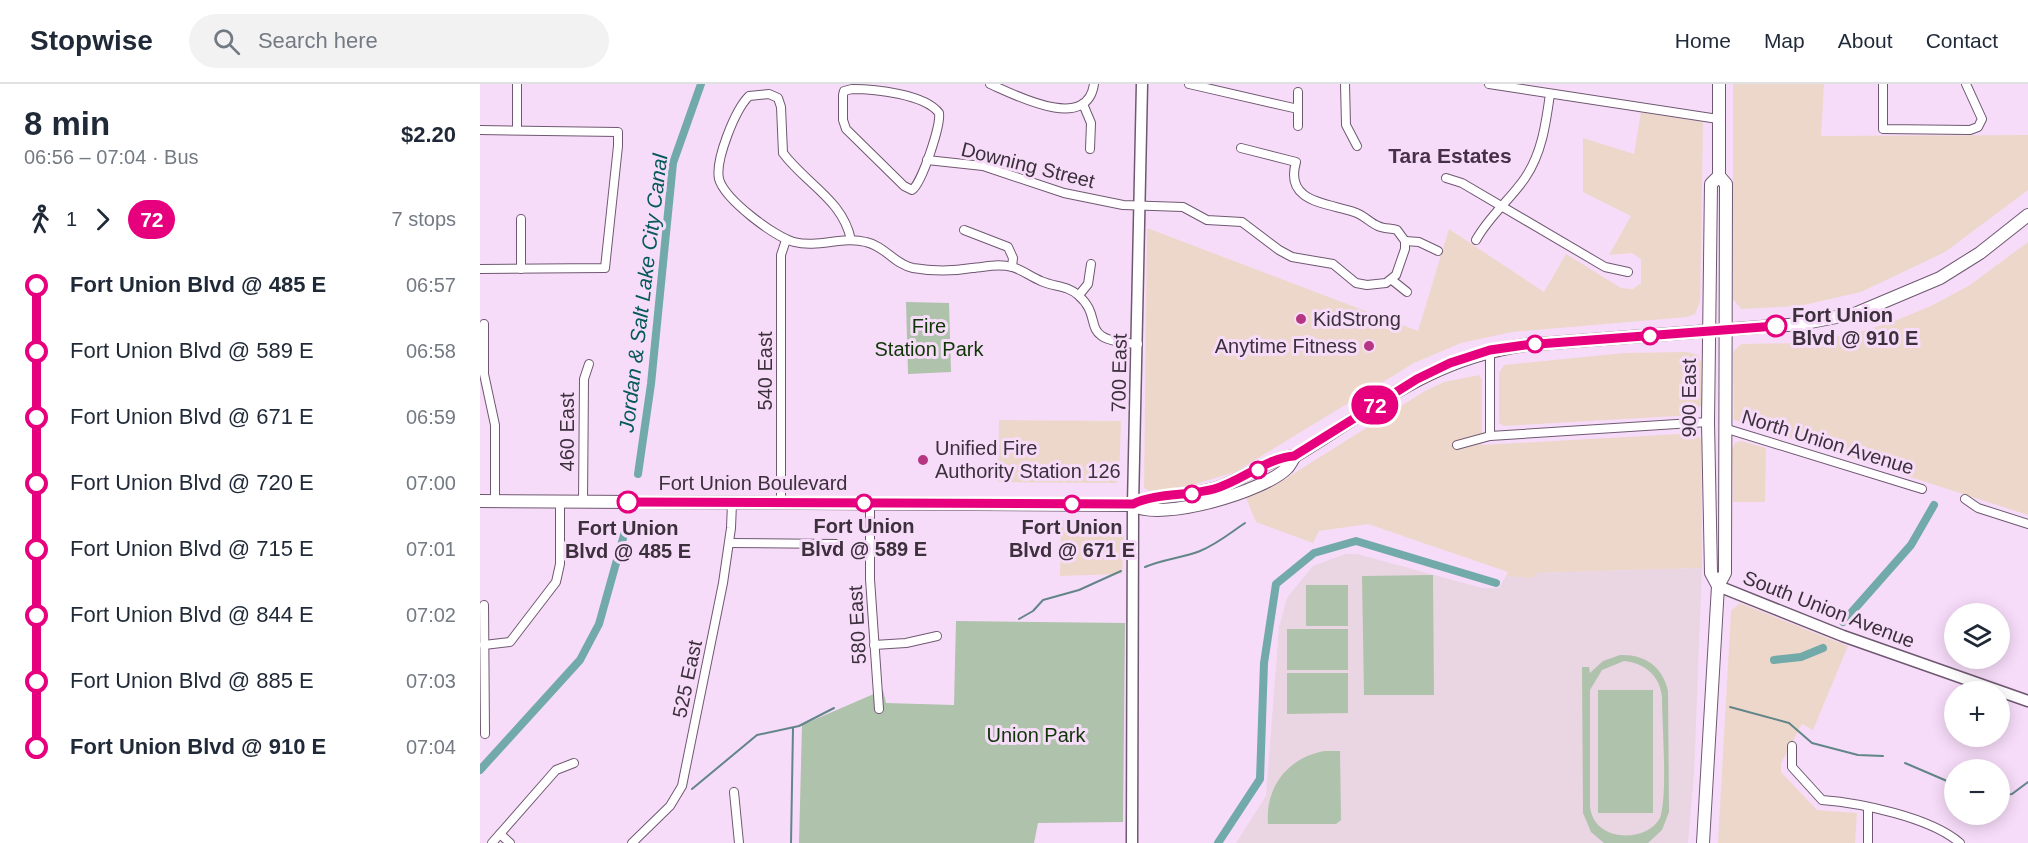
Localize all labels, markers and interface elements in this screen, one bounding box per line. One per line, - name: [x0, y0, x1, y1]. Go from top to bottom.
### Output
- search box: [189, 14, 609, 68]
- text: Stopwise: [30, 25, 153, 56]
- icon: search: [210, 25, 243, 58]
- text: Search here: [258, 28, 378, 53]
- text: Home: [1675, 29, 1731, 52]
- text: Map: [1764, 29, 1805, 52]
- text: About: [1838, 29, 1893, 52]
- text: Contact: [1926, 29, 1998, 52]
- text: 8 min: [24, 105, 110, 142]
- text: $2.20: [401, 122, 456, 147]
- street label: Downing Street: [959, 138, 1097, 192]
- district label: Tara Estates: [1388, 144, 1512, 167]
- text: 06:56 – 07:04 · Bus: [24, 146, 199, 168]
- water label: Jordan & Salt Lake City Canal: [614, 151, 672, 434]
- icon: walk: [24, 203, 57, 236]
- icon: forward: [86, 203, 119, 236]
- text: 1: [66, 208, 77, 230]
- text: 72: [140, 208, 163, 231]
- text: 7 stops: [392, 208, 456, 230]
- text: Fort Union Blvd @ 485 E: [70, 272, 326, 297]
- text: 06:57: [406, 274, 456, 296]
- place label: Fort Union Blvd @ 910 E: [1792, 304, 1918, 349]
- place label: KidStrong: [1313, 308, 1401, 330]
- marker: KidStrong: [1294, 312, 1308, 326]
- park label: Fire Station Park: [875, 315, 984, 360]
- marker: Fort Union Blvd @ 910 E: [1765, 315, 1787, 337]
- unlabelled marker: [1641, 327, 1659, 345]
- street label: 540 East: [754, 331, 776, 410]
- street label: 700 East: [1107, 333, 1131, 413]
- place label: Anytime Fitness: [1215, 335, 1357, 357]
- unlabelled marker: [1526, 335, 1544, 353]
- text: Fort Union Blvd @ 589 E: [70, 338, 314, 363]
- marker: Anytime Fitness: [1362, 339, 1376, 353]
- text: 06:58: [406, 340, 456, 362]
- street label: 900 East: [1678, 358, 1700, 437]
- line badge: 72: [1348, 386, 1402, 424]
- street label: 460 East: [556, 392, 578, 471]
- text: 72: [1363, 394, 1387, 417]
- text: Fort Union Blvd @ 671 E: [70, 404, 314, 429]
- street label: North Union Avenue: [1739, 405, 1917, 479]
- text: 06:59: [406, 406, 456, 428]
- place label: Unified Fire Authority Station 126: [935, 437, 1121, 482]
- marker: Unified Fire Authority Station 126: [916, 453, 930, 467]
- unlabelled marker: [1249, 461, 1267, 479]
- text: Fort Union Blvd @ 720 E: [70, 470, 314, 495]
- text: 07:00: [406, 472, 456, 494]
- street label: Fort Union Boulevard: [659, 472, 847, 494]
- unlabelled marker: [1183, 485, 1201, 503]
- marker: Fort Union Blvd @ 485 E: [617, 491, 639, 513]
- marker: Fort Union Blvd @ 589 E: [855, 494, 873, 512]
- marker: Fort Union Blvd @ 671 E: [1063, 495, 1081, 513]
- place label: Fort Union Blvd @ 589 E: [801, 515, 927, 560]
- place label: Fort Union Blvd @ 671 E: [1009, 516, 1135, 561]
- place label: Fort Union Blvd @ 485 E: [565, 517, 691, 562]
- text: Fort Union Blvd @ 715 E: [70, 536, 314, 561]
- text: 07:01: [406, 538, 456, 560]
- street label: South Union Avenue: [1740, 566, 1918, 652]
- street label: 580 East: [844, 585, 870, 665]
- text: Fort Union Blvd @ 844 E: [70, 602, 314, 627]
- map controls: [1944, 603, 2010, 825]
- button: layers: [1944, 603, 2010, 669]
- text: 07:02: [406, 604, 456, 626]
- street label: 525 East: [668, 638, 706, 720]
- text: Fort Union Blvd @ 885 E: [70, 668, 314, 693]
- text: 07:03: [406, 670, 456, 692]
- button: +: [1944, 681, 2010, 747]
- park label: Union Park: [987, 724, 1086, 746]
- text: Fort Union Blvd @ 910 E: [70, 734, 326, 759]
- text: 07:04: [406, 736, 456, 758]
- button: −: [1944, 759, 2010, 825]

